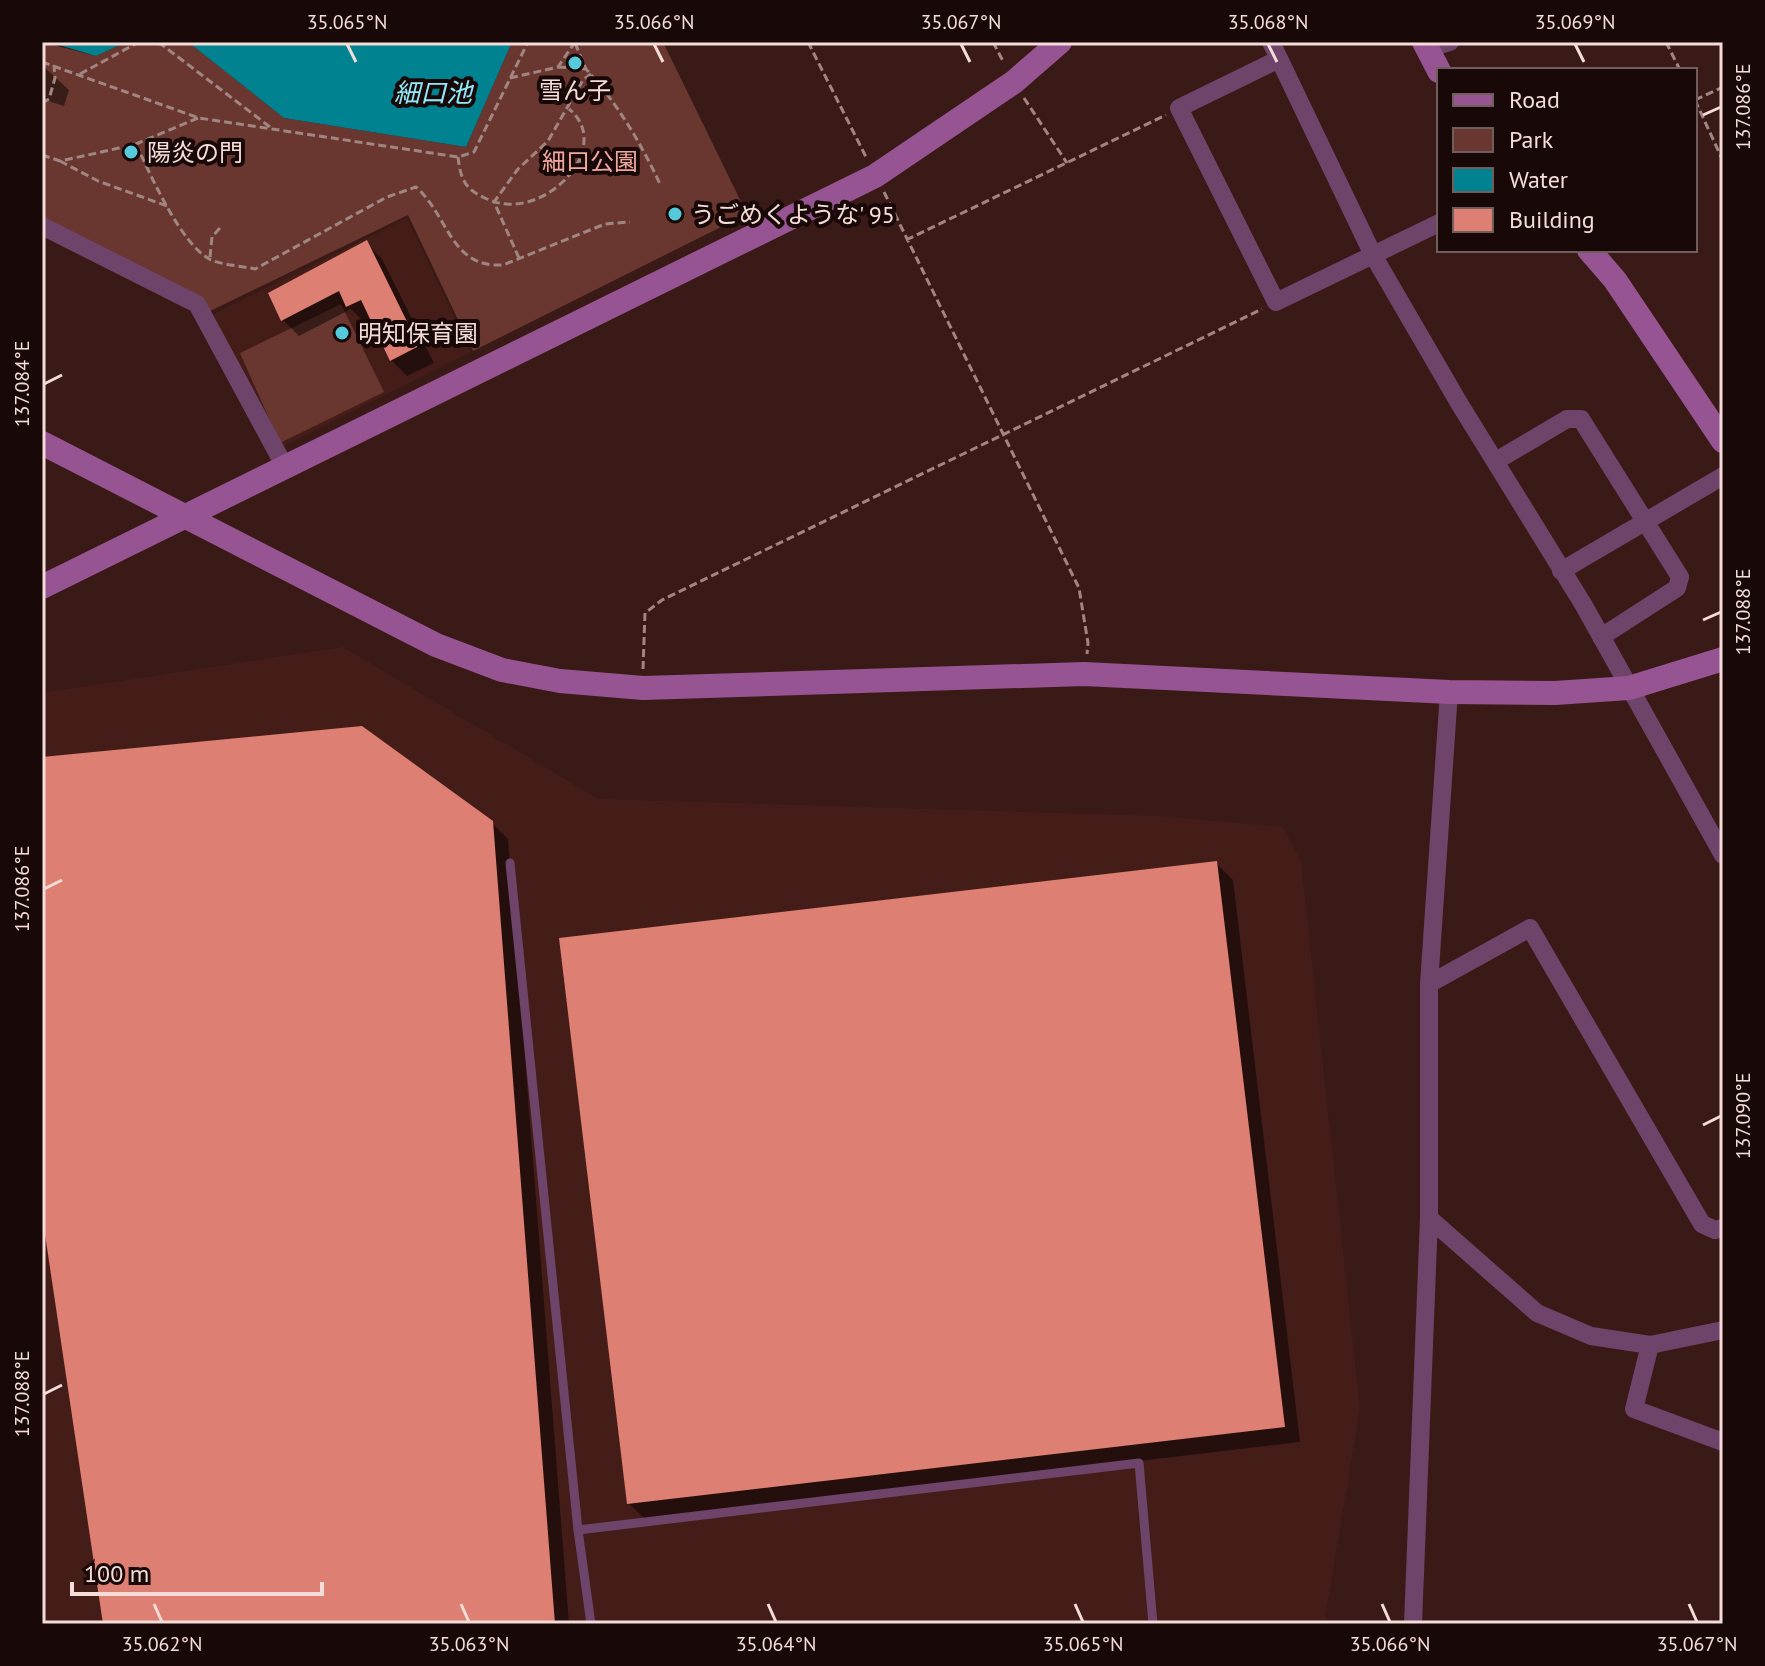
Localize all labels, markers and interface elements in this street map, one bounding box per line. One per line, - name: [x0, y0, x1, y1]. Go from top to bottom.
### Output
- text: 35.065°N: [307, 9, 387, 35]
- text: 35.066°N: [614, 9, 694, 35]
- text: 35.067°N: [921, 9, 1001, 35]
- text: 35.068°N: [1228, 9, 1308, 35]
- text: 35.069°N: [1535, 9, 1615, 35]
- marker: 雪ん子: [566, 54, 584, 72]
- text: 137.086°E: [1730, 64, 1756, 150]
- legend: [1437, 68, 1697, 252]
- place label: 雪ん子: [539, 75, 611, 106]
- water label: 細口池: [394, 76, 475, 109]
- text: Road: [1509, 84, 1560, 115]
- text: Park: [1509, 124, 1554, 155]
- place label: 陽炎の門: [147, 137, 243, 168]
- marker: 陽炎の門: [122, 143, 140, 161]
- park label: 細口公園: [542, 146, 638, 177]
- text: Water: [1509, 164, 1568, 195]
- place label: うごめくような' 95: [691, 199, 895, 230]
- text: Building: [1509, 204, 1595, 235]
- marker: うごめくような' 95: [666, 205, 684, 223]
- place label: 明知保育園: [358, 318, 478, 349]
- marker: 明知保育園: [333, 324, 351, 342]
- text: 137.084°E: [9, 341, 35, 427]
- text: 137.088°E: [1730, 569, 1756, 655]
- text: 137.086°E: [9, 846, 35, 932]
- text: 137.090°E: [1730, 1073, 1756, 1159]
- text: 137.088°E: [9, 1351, 35, 1437]
- scale bar: [72, 1546, 322, 1596]
- text: 100 m: [84, 1558, 149, 1589]
- text: 35.062°N: [122, 1631, 202, 1657]
- text: 35.063°N: [429, 1631, 509, 1657]
- text: 35.064°N: [736, 1631, 816, 1657]
- text: 35.065°N: [1043, 1631, 1123, 1657]
- text: 35.066°N: [1350, 1631, 1430, 1657]
- text: 35.067°N: [1657, 1631, 1737, 1657]

